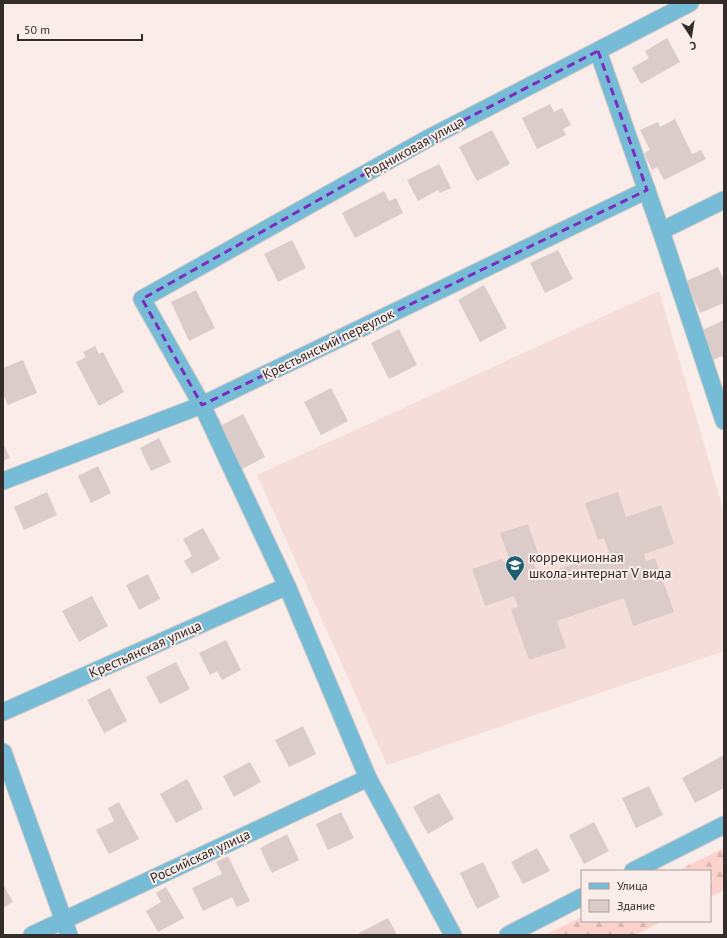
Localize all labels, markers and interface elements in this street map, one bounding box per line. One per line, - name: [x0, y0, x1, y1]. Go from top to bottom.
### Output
- scale bar: [18, 16, 142, 42]
- north arrow: [671, 16, 711, 56]
- text: 50 m: [24, 22, 50, 37]
- text: С: [689, 38, 698, 53]
- street label: Родниковая улица: [361, 112, 467, 182]
- street label: Крестьянский переулок: [259, 304, 397, 384]
- place label: коррекционная школа-интернат V вида: [529, 548, 671, 582]
- school or university icon: коррекционная школа-интернат V вида: [504, 554, 526, 582]
- street label: Крестьянская улица: [86, 616, 204, 682]
- street label: Российская улица: [147, 825, 253, 887]
- legend: [581, 870, 711, 922]
- text: Улица: [617, 878, 648, 893]
- text: Здание: [617, 898, 655, 913]

